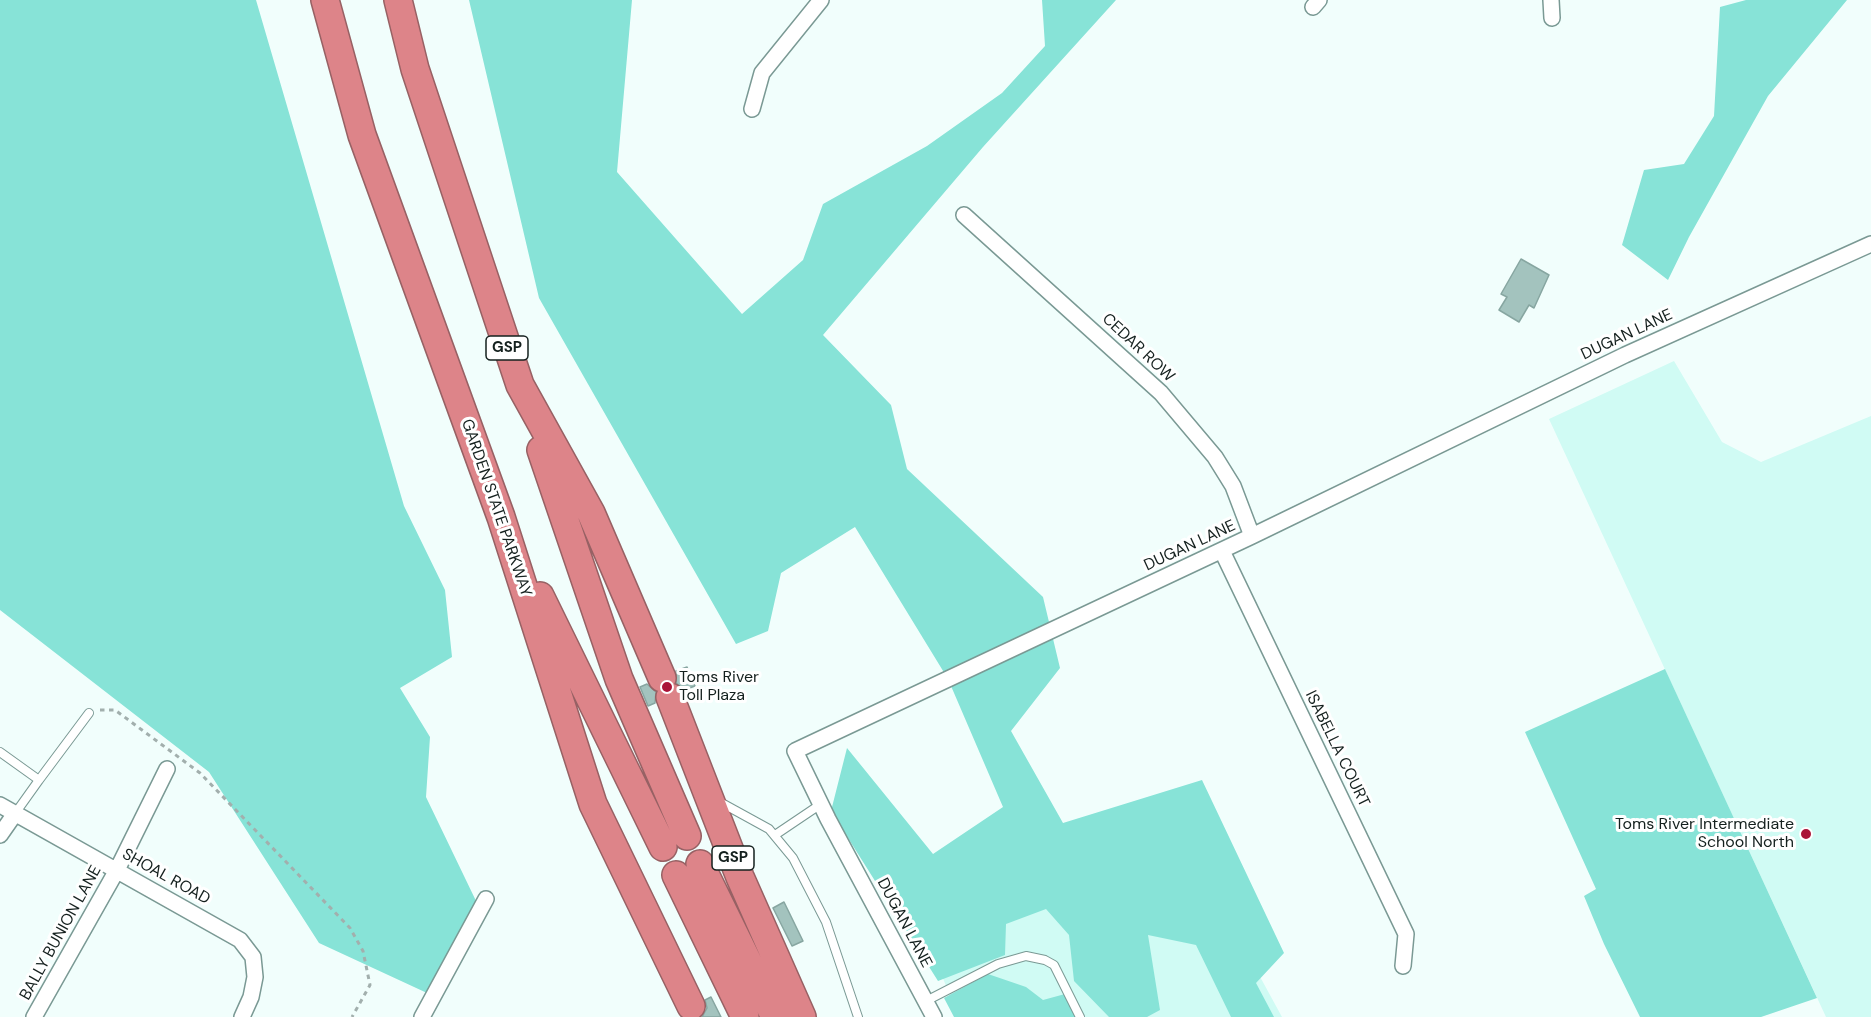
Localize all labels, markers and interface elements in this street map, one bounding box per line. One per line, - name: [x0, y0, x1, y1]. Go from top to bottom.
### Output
- street label: DUGAN LANE: [1578, 305, 1676, 365]
- street label: CEDAR ROW: [1098, 310, 1178, 386]
- road number: GSP: [486, 336, 528, 360]
- street label: GARDEN STATE PARKWAY: [457, 417, 535, 599]
- street label: DUGAN LANE: [1141, 516, 1239, 576]
- place label: Toms River Toll Plaza: [679, 668, 759, 706]
- marker: Toms River Toll Plaza: [660, 680, 674, 694]
- street label: ISABELLA COURT: [1301, 688, 1373, 810]
- place label: Toms River Intermediate School North: [1615, 815, 1794, 853]
- marker: Toms River Intermediate School North: [1799, 827, 1813, 841]
- street label: SHOAL ROAD: [119, 845, 213, 909]
- road number: GSP: [712, 846, 754, 870]
- street label: BALLY BUNION LANE: [16, 862, 106, 1004]
- street label: DUGAN LANE: [872, 875, 936, 971]

